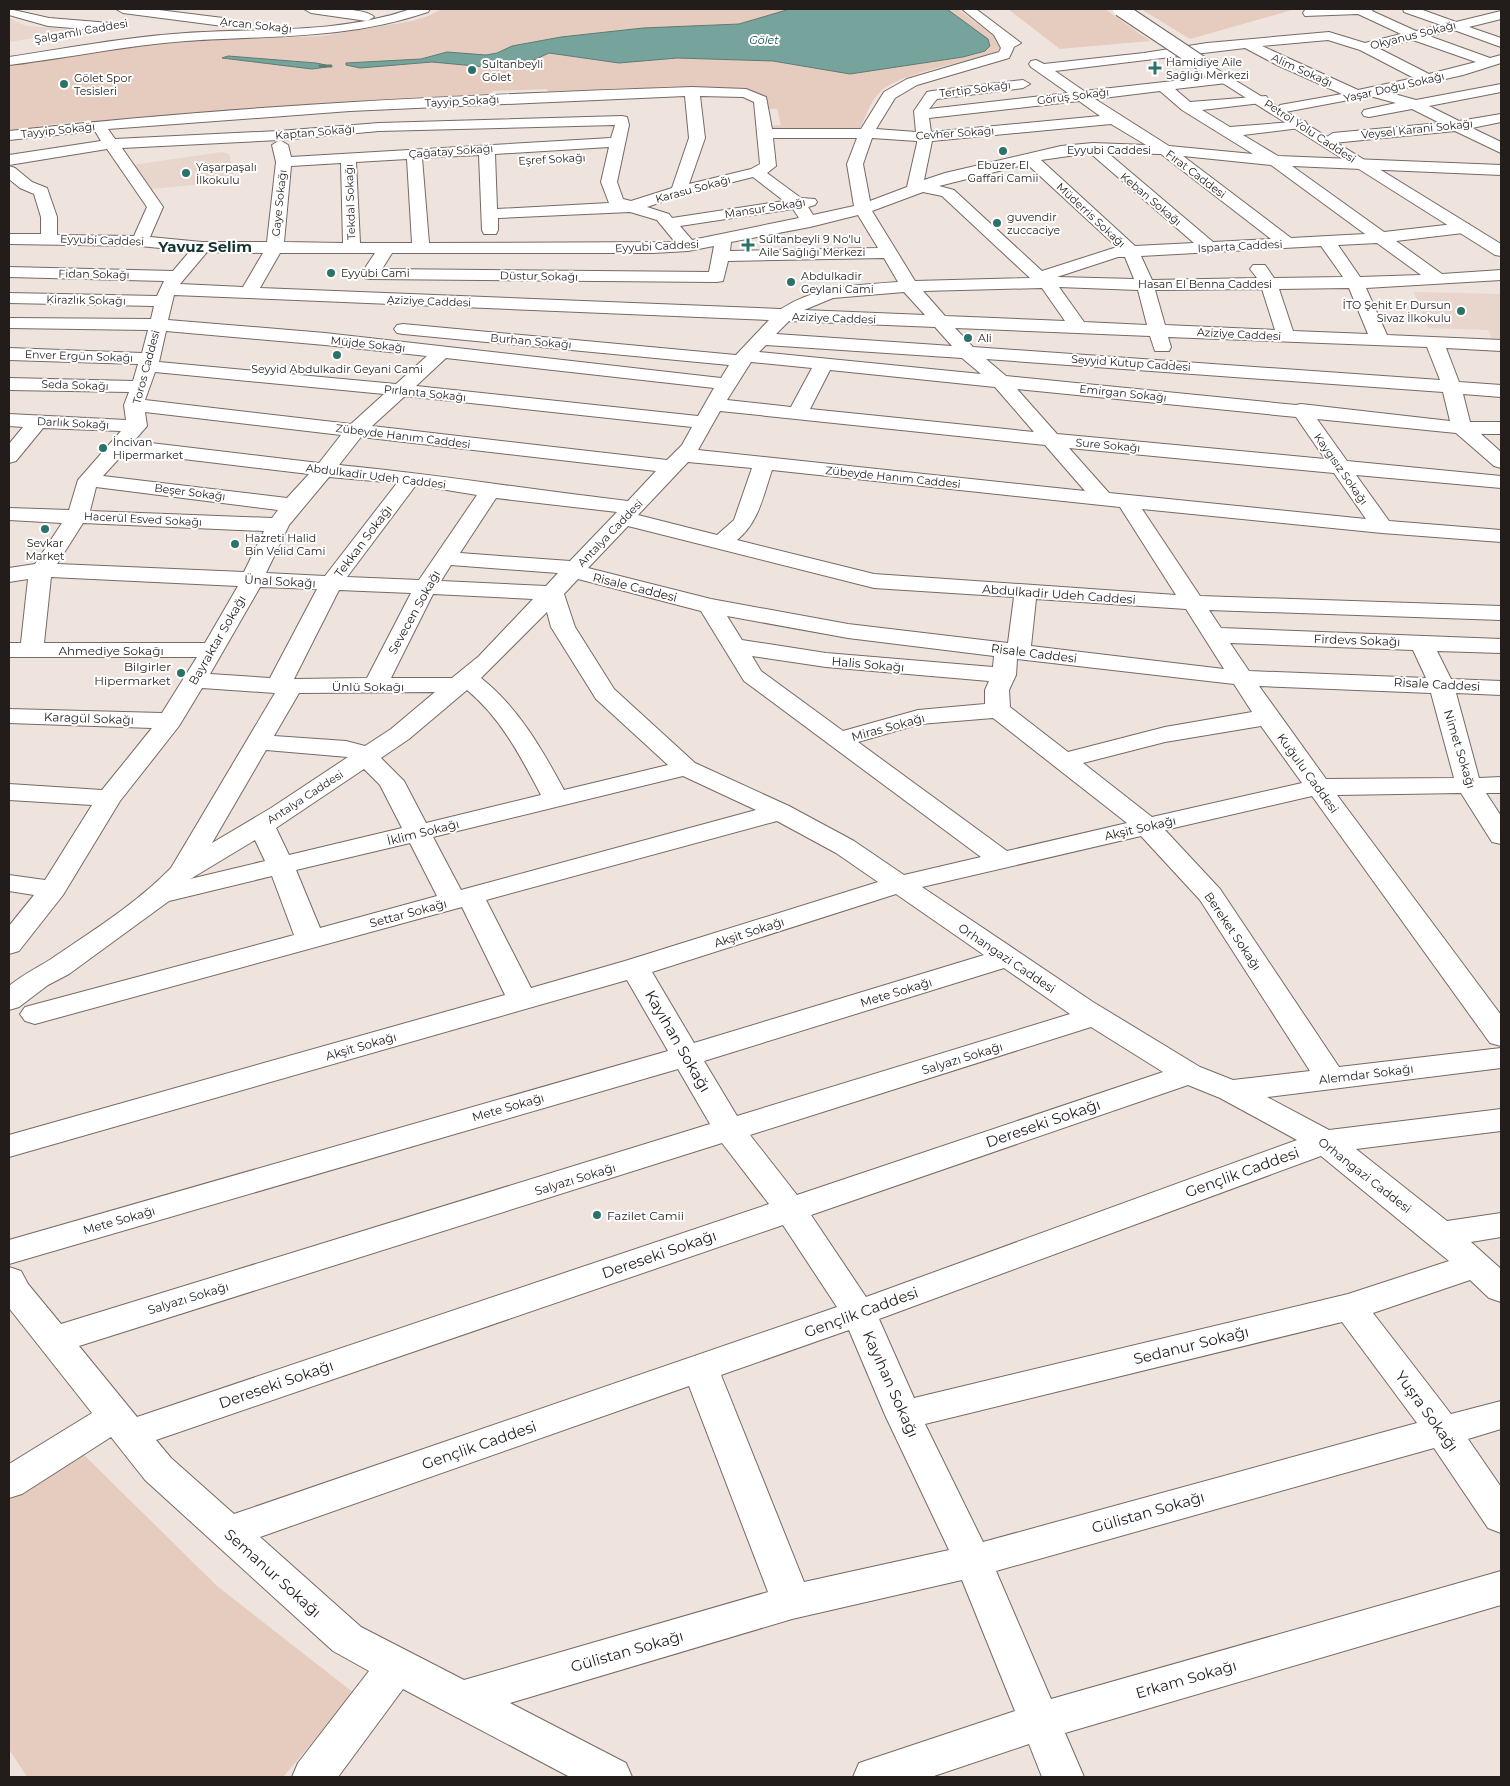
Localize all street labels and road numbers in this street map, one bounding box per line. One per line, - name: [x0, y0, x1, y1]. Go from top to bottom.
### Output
- street label: Arcan Sokağı: [219, 14, 293, 36]
- street label: Şalgamlı Caddesi: [33, 16, 129, 46]
- street label: Okyanus Sokağı: [1369, 18, 1457, 52]
- street label: Alim Sokağı: [1269, 50, 1335, 90]
- street label: Yaşar Doğu Sokağı: [1342, 69, 1446, 105]
- street label: Tertip Sokağı: [939, 78, 1011, 100]
- street label: Görüş Sokağı: [1036, 85, 1110, 107]
- street label: Tayyip Sokağı: [424, 92, 500, 110]
- street label: Petrol Yolu Caddesi: [1262, 96, 1358, 166]
- street label: Veysel Karani Sokağı: [1360, 116, 1474, 142]
- street label: Tayyip Sokağı: [20, 119, 96, 141]
- street label: Kaptan Sokağı: [275, 122, 355, 142]
- street label: Cevher Sokağı: [915, 123, 995, 143]
- street label: Çağatay Sokağı: [408, 141, 494, 161]
- street label: Eyyubi Caddesi: [1067, 143, 1151, 157]
- street label: Fırat Caddesi: [1163, 147, 1229, 201]
- street label: Eşref Sokağı: [518, 150, 586, 168]
- street label: Tekdal Sokağı: [342, 164, 358, 240]
- street label: Gaye Sokağı: [269, 169, 289, 237]
- street label: Keban Sokağı: [1118, 169, 1184, 229]
- street label: Karasu Sokağı: [654, 172, 732, 206]
- street label: Müderris Sokağı: [1054, 180, 1128, 250]
- street label: Mansur Sokağı: [724, 195, 806, 221]
- street label: Eyyubi Caddesi: [60, 232, 144, 248]
- street label: Eyyubi Caddesi: [615, 237, 699, 255]
- street label: Isparta Caddesi: [1197, 237, 1283, 255]
- street label: Fidan Sokağı: [58, 266, 130, 282]
- street label: Düstur Sokağı: [500, 268, 578, 284]
- street label: Hasan El Benna Caddesi: [1138, 277, 1272, 291]
- street label: Kirazlık Sokağı: [46, 292, 126, 308]
- street label: Aziziye Caddesi: [387, 293, 471, 309]
- street label: Aziziye Caddesi: [792, 310, 876, 326]
- street label: Aziziye Caddesi: [1196, 325, 1282, 343]
- street label: Toros Caddesi: [129, 328, 163, 406]
- street label: Burhan Sokağı: [490, 330, 572, 352]
- street label: Müjde Sokağı: [330, 333, 406, 355]
- street label: Enver Ergün Sokağı: [25, 347, 133, 365]
- street label: Seyyid Kutup Caddesi: [1071, 352, 1191, 374]
- street label: Seda Sokağı: [41, 377, 109, 393]
- street label: Emirgan Sokağı: [1079, 381, 1167, 405]
- street label: Pırlanta Sokağı: [383, 382, 467, 404]
- street label: Darlık Sokağı: [36, 414, 110, 432]
- street label: Zübeyde Hanım Caddesi: [335, 421, 471, 451]
- street label: Kaygısız Sokağı: [1311, 431, 1371, 507]
- street label: Sure Sokağı: [1075, 435, 1141, 455]
- street label: Abdulkadir Udeh Caddesi: [305, 460, 447, 492]
- street label: Zübeyde Hanım Caddesi: [825, 463, 961, 491]
- street label: Beşer Sokağı: [154, 481, 226, 503]
- street label: Antalya Caddesi: [574, 496, 646, 570]
- street label: Tekkan Sokağı: [331, 502, 395, 580]
- street label: Hacerül Esved Sokağı: [84, 509, 202, 529]
- street label: Sevecen Sokağı: [385, 567, 443, 657]
- street label: Risale Caddesi: [591, 569, 679, 605]
- street label: Ünal Sokağı: [244, 572, 316, 590]
- street label: Abdulkadir Udeh Caddesi: [982, 581, 1136, 607]
- street label: Bayraktar Sokağı: [185, 592, 249, 688]
- street label: Firdevs Sokağı: [1313, 631, 1401, 649]
- street label: Risale Caddesi: [990, 640, 1078, 666]
- street label: Ahmediye Sokağı: [58, 643, 164, 658]
- street label: Halis Sokağı: [831, 653, 905, 675]
- street label: Risale Caddesi: [1393, 674, 1481, 694]
- street label: Ünlü Sokağı: [332, 679, 404, 694]
- street label: Nimet Sokağı: [1441, 708, 1479, 790]
- street label: Karagül Sokağı: [44, 709, 134, 727]
- street label: Miras Sokağı: [850, 710, 926, 744]
- street label: Kuğulu Caddesi: [1274, 730, 1342, 816]
- street label: Antalya Caddesi: [264, 767, 346, 827]
- street label: Akşit Sokağı: [1103, 812, 1177, 844]
- street label: İklim Sokağı: [385, 816, 461, 848]
- street label: Bereket Sokağı: [1201, 889, 1265, 973]
- street label: Settar Sokağı: [368, 895, 448, 931]
- street label: Akşit Sokağı: [712, 914, 786, 950]
- street label: Orhangazi Caddesi: [956, 920, 1058, 996]
- street label: Mete Sokağı: [858, 974, 934, 1010]
- street label: Kayıhan Sokağı: [641, 987, 715, 1095]
- street label: Akşit Sokağı: [324, 1029, 398, 1063]
- street label: Salyazı Sokağı: [920, 1039, 1004, 1077]
- street label: Alemdar Sokağı: [1318, 1061, 1414, 1087]
- street label: Mete Sokağı: [470, 1090, 546, 1124]
- street label: Dereseki Sokağı: [983, 1094, 1103, 1152]
- street label: Orhangazi Caddesi: [1315, 1134, 1415, 1216]
- street label: Gençlik Caddesi: [1182, 1143, 1302, 1201]
- street label: Salyazı Sokağı: [533, 1160, 617, 1198]
- street label: Mete Sokağı: [81, 1203, 157, 1237]
- street label: Dereseki Sokağı: [599, 1225, 719, 1283]
- street label: Salyazı Sokağı: [146, 1279, 230, 1317]
- street label: Gençlik Caddesi: [801, 1283, 921, 1341]
- street label: Sedanur Sokağı: [1131, 1321, 1251, 1369]
- street label: Kayıhan Sokağı: [859, 1328, 923, 1440]
- street label: Dereseki Sokağı: [216, 1355, 336, 1413]
- street label: Yuşra Sokağı: [1391, 1367, 1463, 1455]
- street label: Gençlik Caddesi: [419, 1416, 539, 1474]
- street label: Gülistan Sokağı: [1089, 1487, 1207, 1537]
- street label: Semanur Sokağı: [221, 1525, 325, 1621]
- street label: Gülistan Sokağı: [568, 1626, 686, 1676]
- street label: Erkam Sokağı: [1133, 1656, 1239, 1702]

